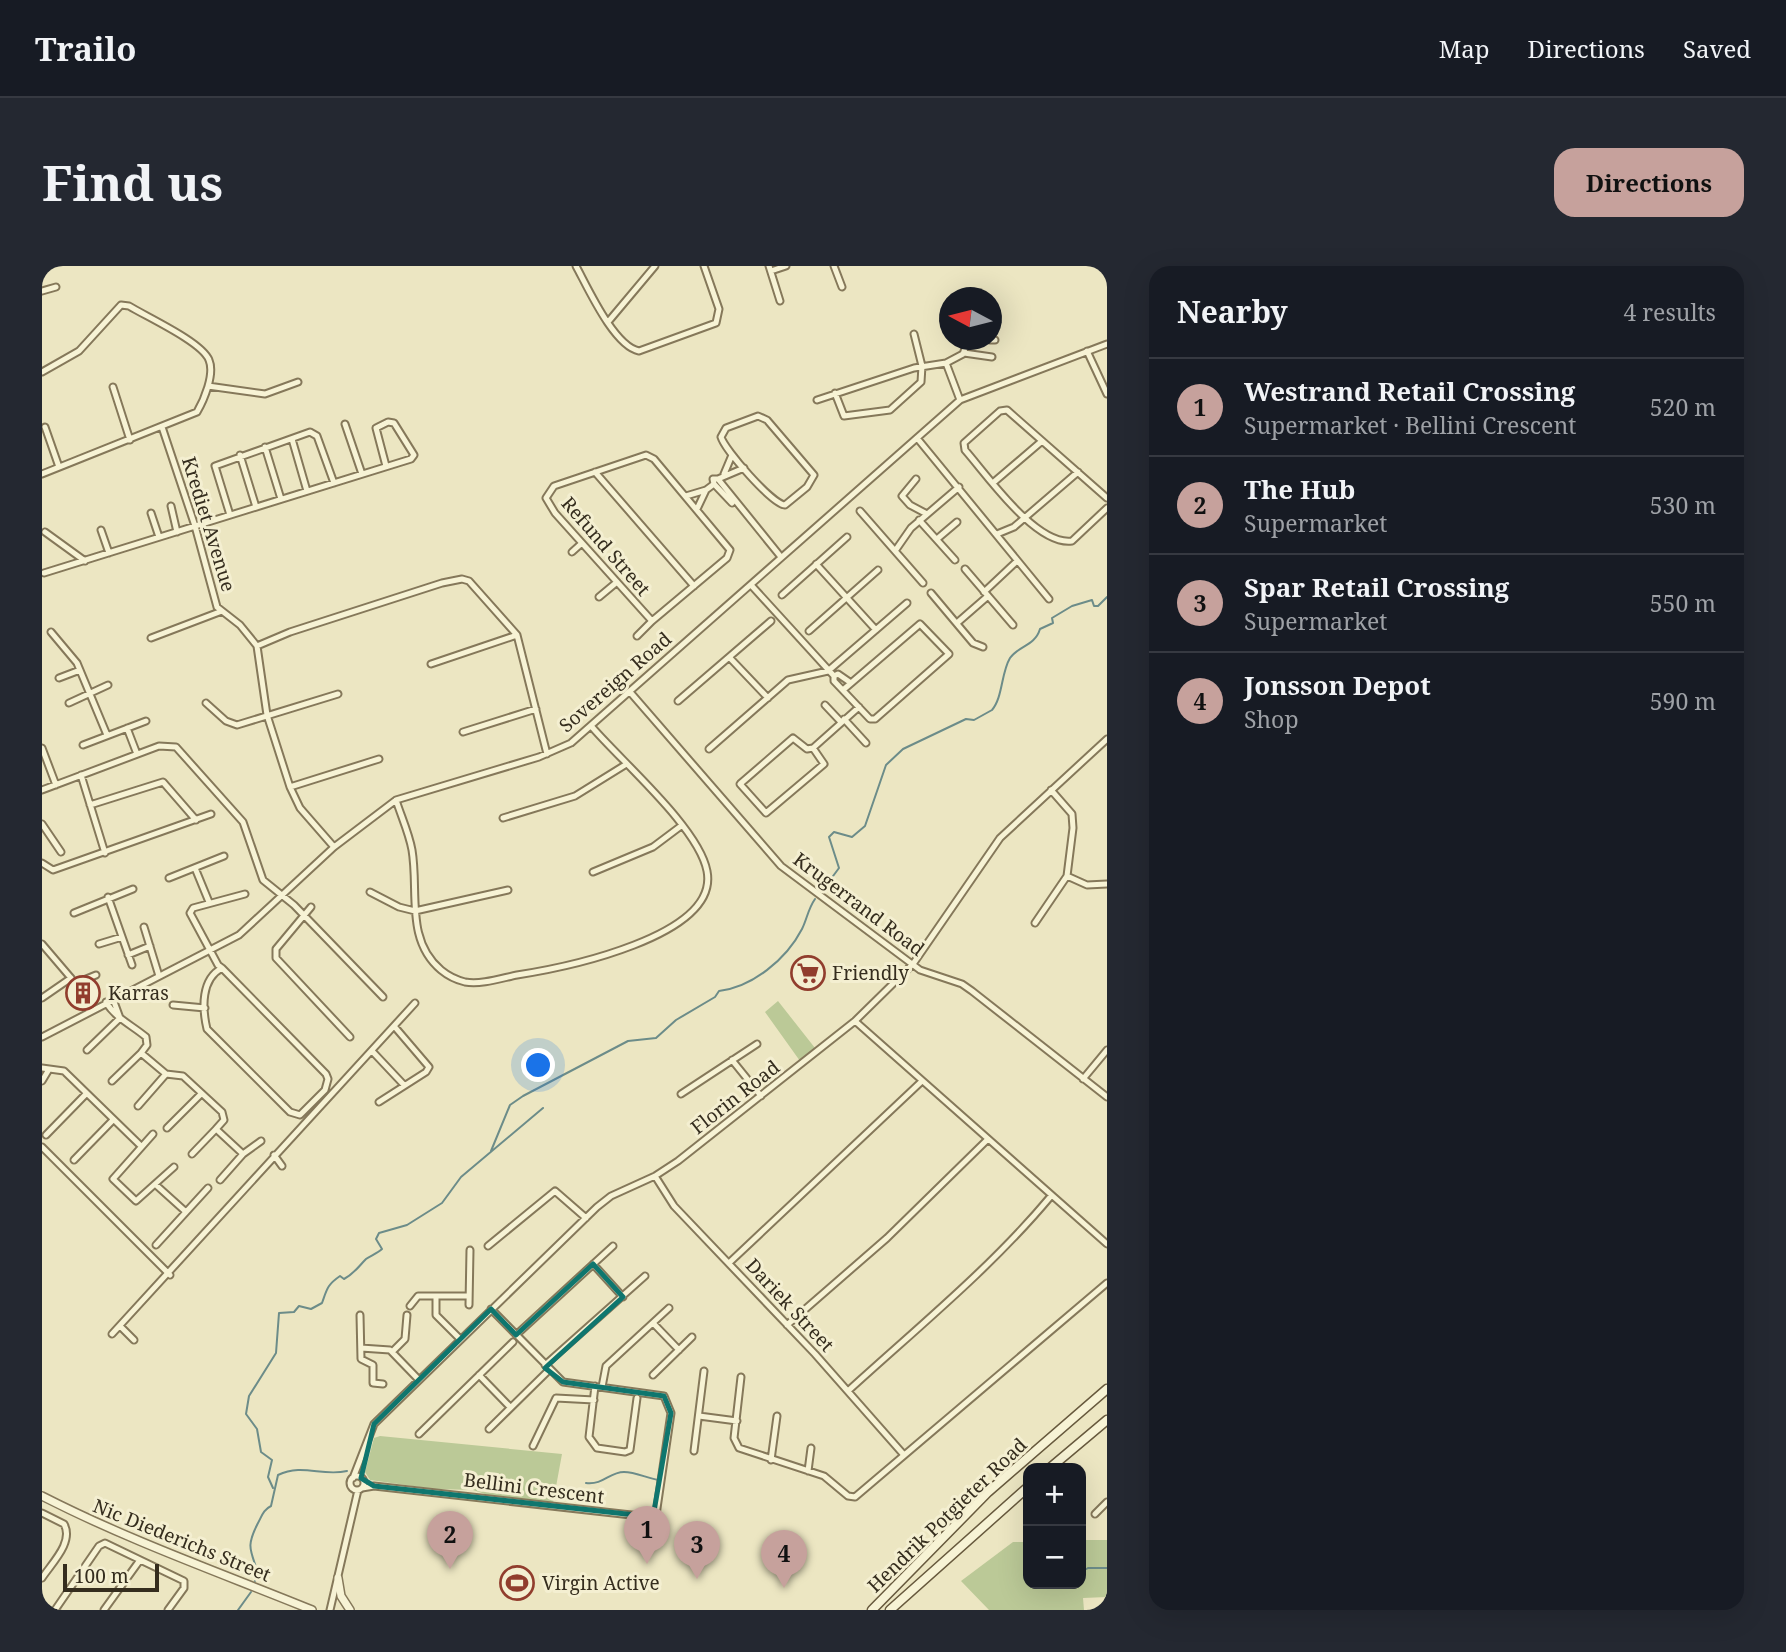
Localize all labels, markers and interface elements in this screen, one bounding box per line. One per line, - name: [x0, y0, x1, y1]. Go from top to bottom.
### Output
- text: Trailo: [35, 26, 136, 71]
- text: Map: [1439, 32, 1490, 65]
- text: Directions: [1528, 32, 1645, 65]
- text: Saved: [1683, 32, 1751, 65]
- button: Directions: [1554, 148, 1744, 217]
- text: Find us: [42, 149, 223, 215]
- north arrow: [939, 287, 1002, 350]
- text: Nearby: [1177, 291, 1288, 332]
- text: 4 results: [1623, 296, 1716, 328]
- text: Westrand Retail Crossing: [1244, 373, 1575, 409]
- text: 1: [1194, 391, 1207, 423]
- text: 520 m: [1650, 391, 1716, 423]
- text: Supermarket · Bellini Crescent: [1244, 409, 1576, 441]
- street label: Krediet Avenue: [176, 453, 242, 595]
- text: The Hub: [1244, 471, 1355, 507]
- text: 2: [1194, 489, 1207, 521]
- text: 530 m: [1650, 489, 1716, 521]
- street label: Refund Street: [556, 491, 657, 601]
- text: Supermarket: [1244, 507, 1387, 539]
- text: Spar Retail Crossing: [1244, 569, 1509, 605]
- text: 3: [1194, 587, 1207, 619]
- text: 550 m: [1650, 587, 1716, 619]
- text: Supermarket: [1244, 605, 1387, 637]
- street label: Sovereign Road: [553, 626, 677, 738]
- text: Jonsson Depot: [1244, 667, 1431, 703]
- text: 4: [1194, 685, 1207, 717]
- text: 590 m: [1650, 685, 1716, 717]
- text: Shop: [1244, 703, 1299, 735]
- street label: Krugerrand Road: [788, 846, 930, 962]
- supermarket icon: Friendly: [789, 954, 827, 992]
- place label: Friendly: [832, 960, 909, 986]
- building icon: Karras: [64, 974, 102, 1012]
- place label: Karras: [108, 980, 169, 1006]
- your location: [521, 1048, 555, 1082]
- street label: Florin Road: [685, 1054, 785, 1140]
- street label: Dariek Street: [740, 1253, 840, 1358]
- street label: Hendrik Potgieter Road: [862, 1432, 1033, 1598]
- map controls: [1023, 1463, 1086, 1589]
- button: +: [1023, 1463, 1086, 1526]
- street label: Bellini Crescent: [462, 1466, 606, 1510]
- street label: Nic Diederichs Street: [89, 1492, 275, 1588]
- pin: 1: [624, 1506, 670, 1564]
- pin: 2: [427, 1511, 473, 1569]
- pin: 3: [674, 1521, 720, 1579]
- button: −: [1023, 1526, 1086, 1589]
- pin: 4: [761, 1530, 807, 1588]
- scale bar: [63, 1561, 159, 1593]
- text: 100 m: [74, 1563, 129, 1589]
- sports icon: Virgin Active: [498, 1564, 536, 1602]
- place label: Virgin Active: [542, 1570, 660, 1596]

